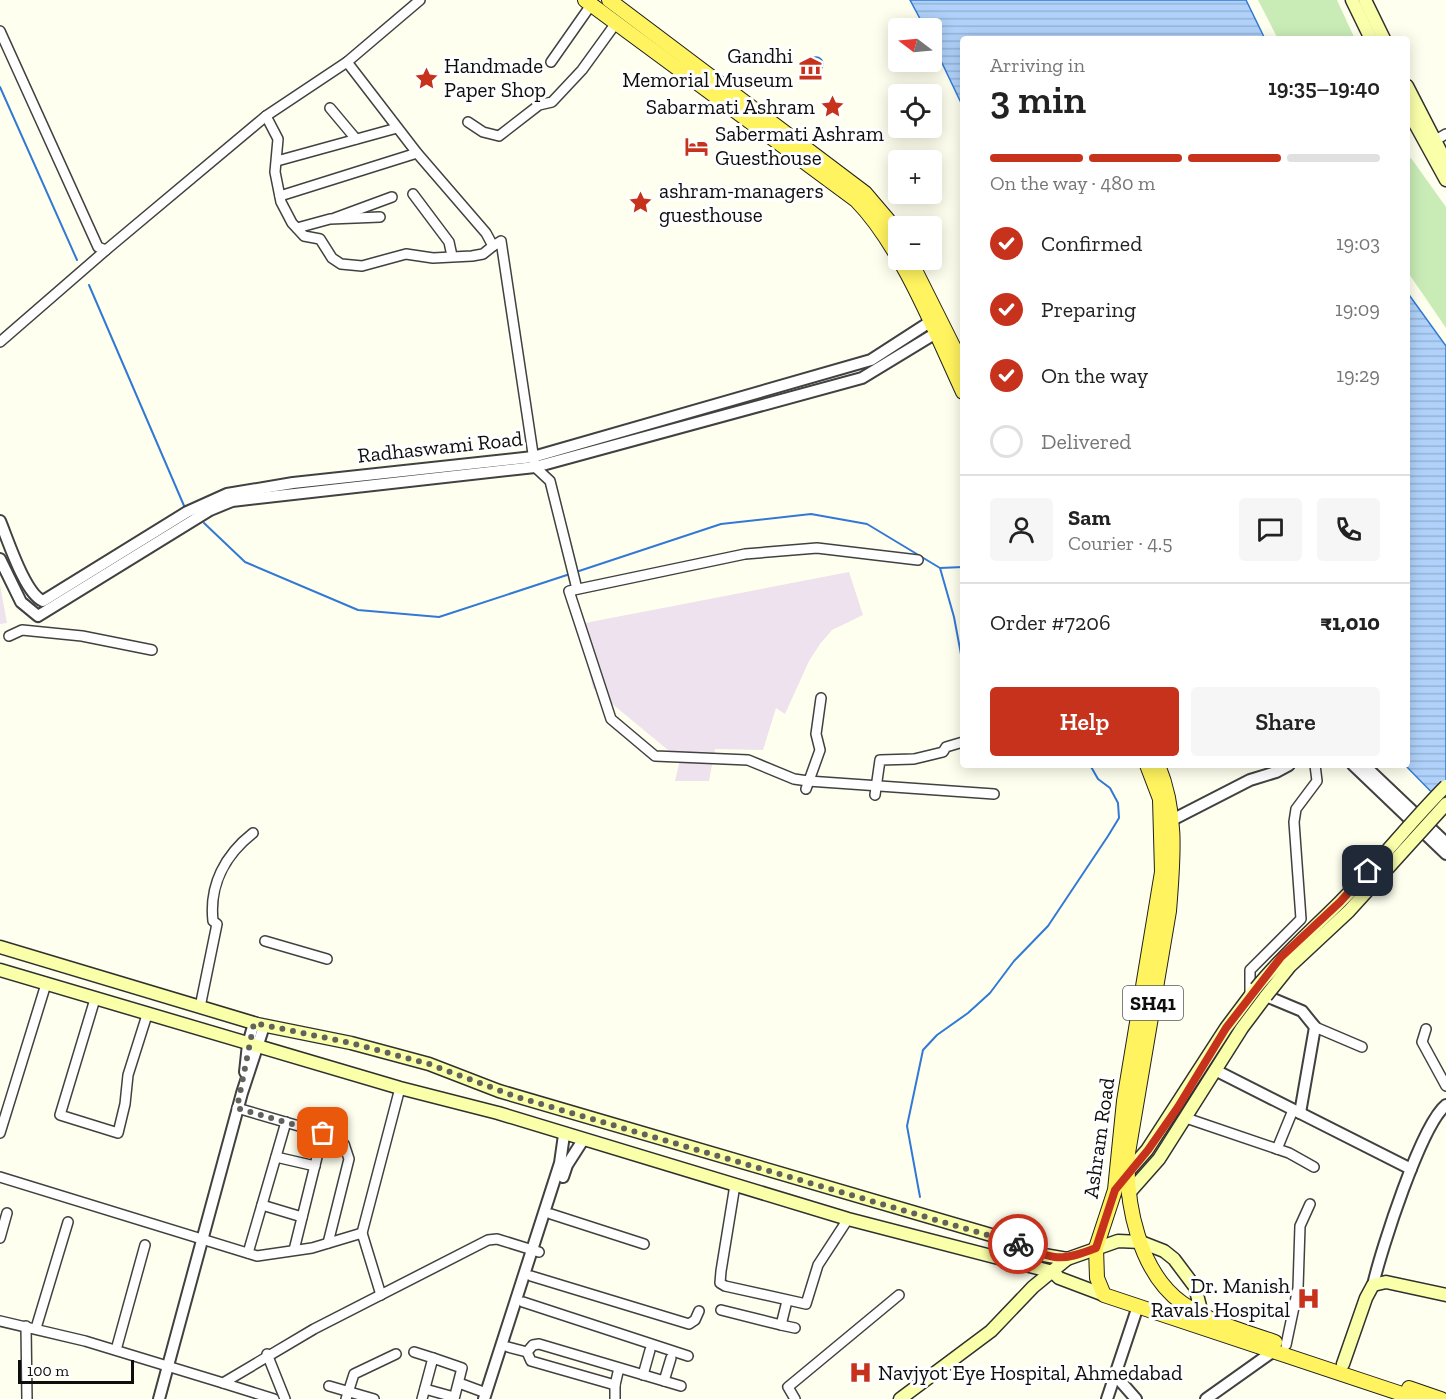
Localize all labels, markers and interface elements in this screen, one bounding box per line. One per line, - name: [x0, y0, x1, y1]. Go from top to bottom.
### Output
- north arrow: [888, 18, 942, 72]
- map controls: [888, 18, 942, 270]
- place label: Gandhi Memorial Museum: [622, 43, 793, 92]
- place label: Handmade Paper Shop: [444, 53, 546, 102]
- text: Arriving in: [990, 53, 1085, 77]
- museum icon: Gandhi Memorial Museum: [798, 55, 824, 81]
- place icon: Handmade Paper Shop: [413, 65, 439, 91]
- text: 19:35–19:40: [1268, 74, 1380, 101]
- text: 3 min: [990, 76, 1086, 123]
- button: locate: [888, 84, 942, 138]
- place label: Sabarmati Ashram: [646, 94, 815, 119]
- place icon: Sabarmati Ashram: [820, 94, 846, 120]
- place label: Sabermati Ashram Guesthouse: [715, 121, 884, 170]
- hotel icon: Sabermati Ashram Guesthouse: [684, 133, 710, 159]
- button: +: [888, 150, 942, 204]
- text: On the way · 480 m: [990, 171, 1155, 195]
- place label: ashram-managers guesthouse: [659, 178, 824, 227]
- place icon: ashram-managers guesthouse: [628, 190, 654, 216]
- button: −: [888, 216, 942, 270]
- icon: check: [990, 227, 1023, 260]
- text: Confirmed: [1041, 230, 1142, 257]
- text: 19:03: [1336, 231, 1380, 255]
- icon: check: [990, 293, 1023, 326]
- text: Preparing: [1041, 296, 1136, 323]
- text: 19:09: [1335, 297, 1380, 321]
- icon: check: [990, 359, 1023, 392]
- text: On the way: [1041, 362, 1148, 389]
- text: 19:29: [1336, 363, 1380, 387]
- street label: Radhaswami Road: [356, 425, 524, 468]
- text: Delivered: [1041, 428, 1131, 455]
- button: person: [990, 498, 1053, 561]
- button: chat: [1239, 498, 1302, 561]
- button: phone: [1317, 498, 1380, 561]
- text: Sam: [1068, 504, 1111, 531]
- text: Courier · 4.5: [1068, 531, 1173, 555]
- text: Order #7206: [990, 609, 1111, 636]
- text: ₹1,010: [1320, 609, 1380, 636]
- button: Help: [990, 687, 1179, 756]
- button: Share: [1191, 687, 1380, 756]
- pin: [1342, 845, 1393, 896]
- icon: home: [1351, 854, 1384, 887]
- road number: SH41: [1123, 986, 1183, 1020]
- street label: Ashram Road: [1078, 1076, 1119, 1200]
- pin: [297, 1107, 348, 1158]
- icon: bag: [306, 1116, 339, 1149]
- courier: [988, 1214, 1048, 1274]
- icon: bike: [1002, 1228, 1035, 1261]
- place label: Dr. Manish Ravals Hospital: [1151, 1273, 1290, 1322]
- hospital icon: Dr. Manish Ravals Hospital: [1295, 1285, 1321, 1311]
- scale bar: [18, 1357, 134, 1384]
- hospital icon: Navjyot Eye Hospital, Ahmedabad: [847, 1360, 873, 1386]
- place label: Navjyot Eye Hospital, Ahmedabad: [878, 1360, 1183, 1386]
- text: 100 m: [27, 1361, 69, 1380]

